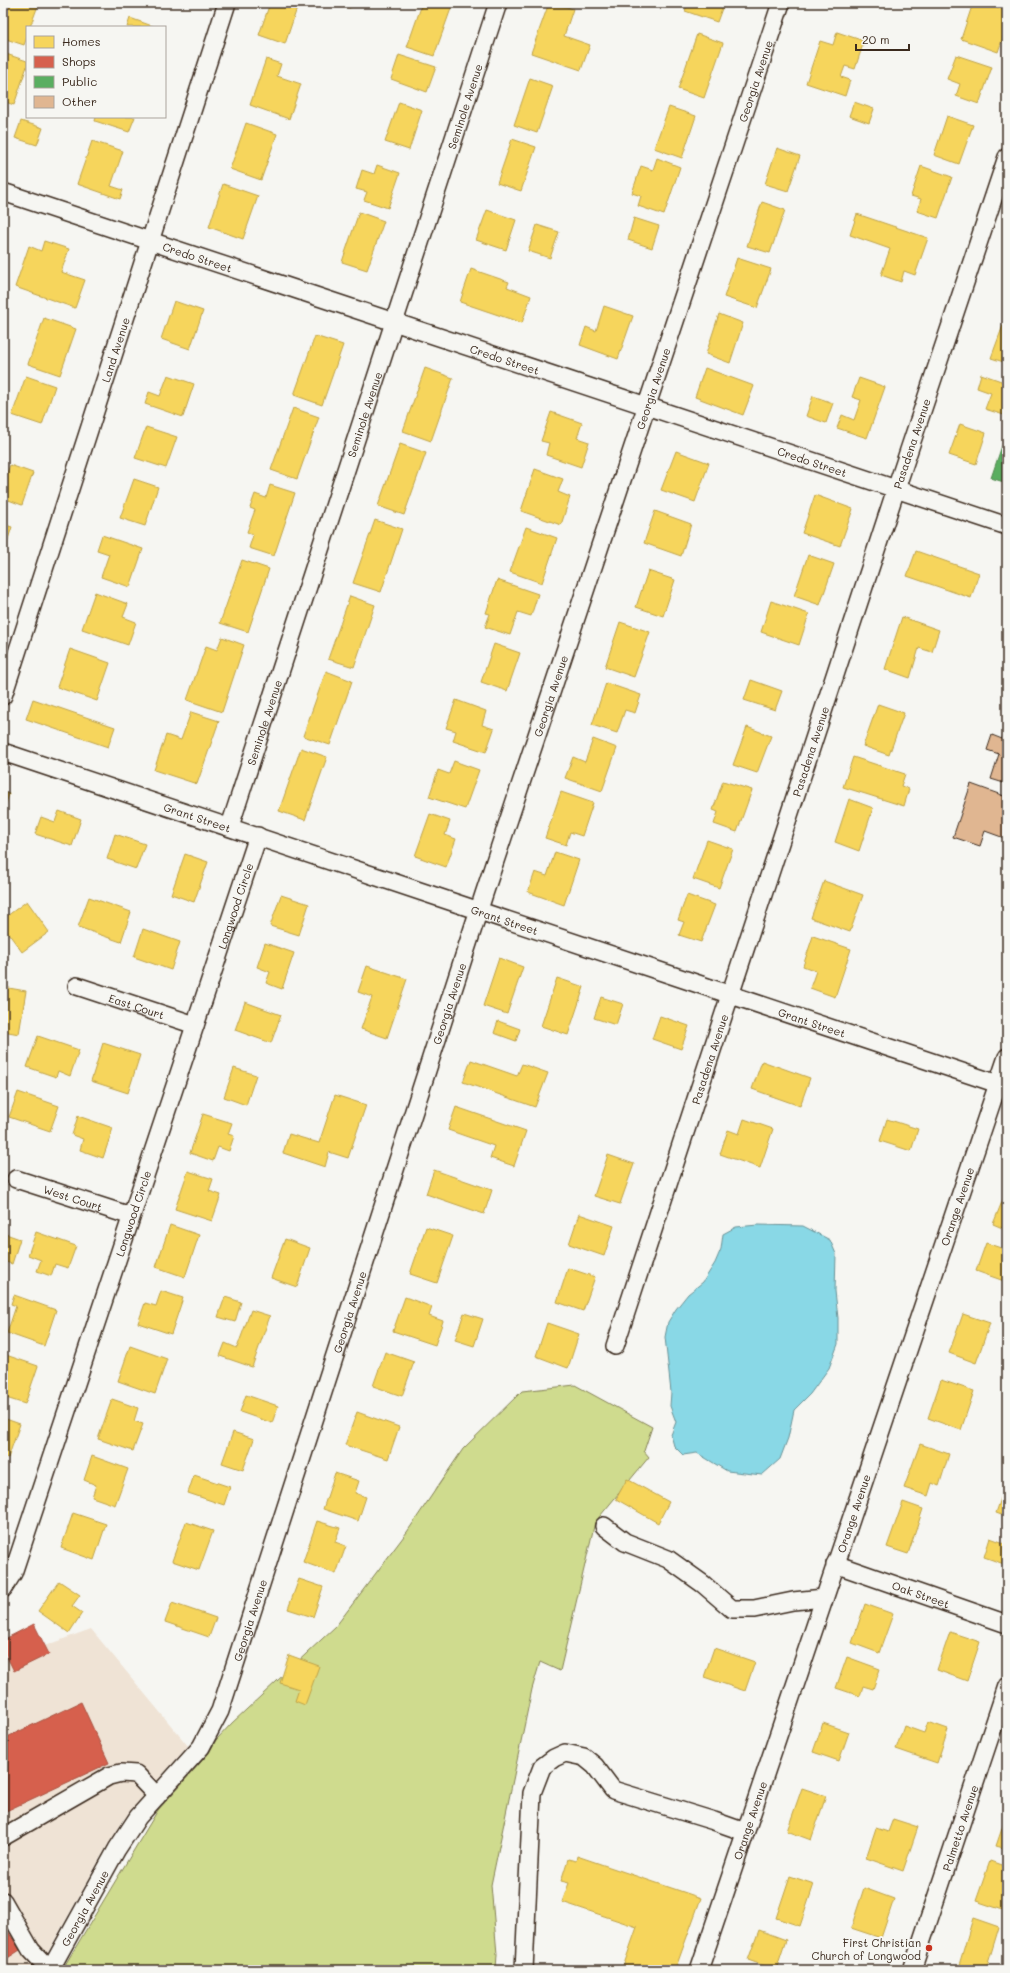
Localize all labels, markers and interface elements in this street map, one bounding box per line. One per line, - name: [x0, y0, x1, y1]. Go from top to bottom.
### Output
- legend: [26, 26, 166, 118]
- scale bar: [856, 26, 909, 52]
- text: 20 m: [862, 31, 890, 47]
- text: Homes: [62, 33, 101, 49]
- street label: Georgia Avenue: [734, 38, 776, 124]
- text: Shops: [62, 53, 96, 69]
- street label: Seminole Avenue: [443, 61, 485, 151]
- text: Public: [62, 73, 97, 89]
- text: Other: [62, 93, 97, 109]
- street label: Credo Street: [161, 238, 234, 275]
- street label: Land Avenue: [97, 315, 133, 384]
- street label: Credo Street: [468, 340, 542, 378]
- street label: Georgia Avenue: [632, 345, 673, 431]
- street label: Seminole Avenue: [343, 369, 385, 459]
- street label: Pasadena Avenue: [889, 396, 933, 490]
- street label: Credo Street: [776, 443, 849, 480]
- street label: Georgia Avenue: [529, 653, 571, 739]
- street label: Seminole Avenue: [243, 678, 285, 767]
- street label: Pasadena Avenue: [788, 704, 832, 798]
- street label: Grant Street: [162, 799, 233, 835]
- street label: Longwood Circle: [214, 861, 256, 951]
- street label: Grant Street: [469, 901, 541, 938]
- street label: Georgia Avenue: [428, 960, 469, 1046]
- street label: East Court: [107, 990, 167, 1022]
- street label: Grant Street: [777, 1004, 848, 1040]
- street label: Pasadena Avenue: [687, 1012, 731, 1106]
- street label: Orange Avenue: [936, 1165, 977, 1248]
- street label: Longwood Circle: [111, 1168, 154, 1258]
- street label: West Court: [42, 1181, 105, 1214]
- street label: Georgia Avenue: [329, 1269, 369, 1355]
- street label: Orange Avenue: [833, 1472, 873, 1555]
- street label: Georgia Avenue: [229, 1577, 270, 1663]
- street label: Oak Street: [890, 1577, 952, 1611]
- street label: Orange Avenue: [729, 1779, 770, 1862]
- street label: Palmetto Avenue: [938, 1783, 981, 1873]
- street label: Georgia Avenue: [57, 1867, 112, 1949]
- place label: First Christian Church of Longwood: [812, 1935, 921, 1963]
- marker: First Christian Church of Longwood: [924, 1943, 934, 1953]

